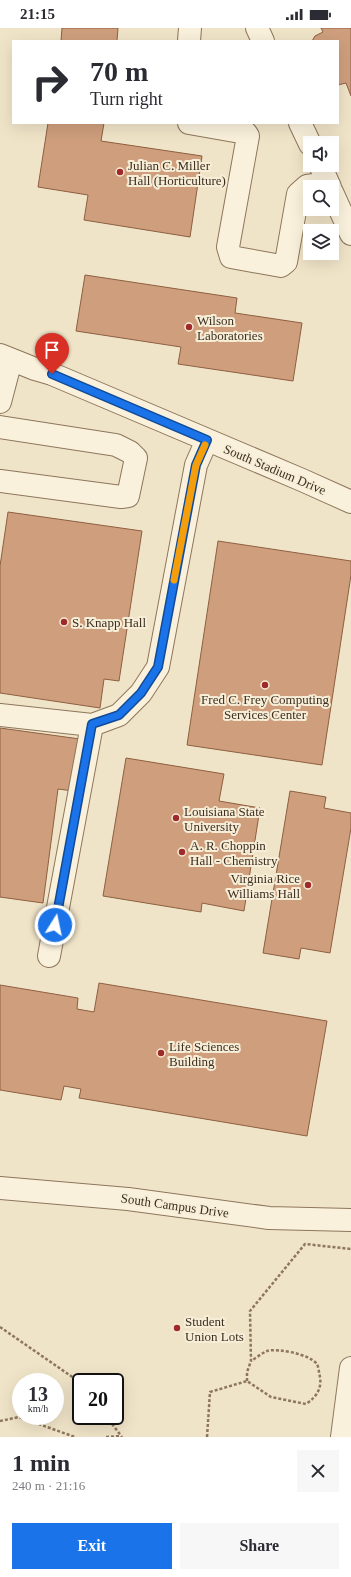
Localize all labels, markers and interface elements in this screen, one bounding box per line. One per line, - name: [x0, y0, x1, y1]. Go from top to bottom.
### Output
- text: 21:15: [20, 6, 55, 22]
- icon: right: [24, 56, 76, 108]
- text: 70 m: [90, 56, 148, 87]
- text: Turn right: [90, 89, 163, 109]
- map controls: [303, 136, 339, 260]
- button: sound: [303, 136, 339, 172]
- place label: Julian C. Miller Hall (Horticulture): [128, 158, 226, 188]
- marker: Julian C. Miller Hall (Horticulture): [115, 167, 125, 177]
- button: search: [303, 180, 339, 216]
- button: layers: [303, 224, 339, 260]
- place label: Wilson Laboratories: [197, 313, 263, 343]
- marker: Wilson Laboratories: [184, 322, 194, 332]
- pin: [35, 333, 69, 374]
- icon: arrive: [41, 339, 63, 361]
- street label: South Stadium Drive: [221, 441, 328, 498]
- place label: S. Knapp Hall: [72, 615, 146, 630]
- marker: S. Knapp Hall: [59, 617, 69, 627]
- marker: Fred C. Frey Computing Services Center: [260, 680, 270, 690]
- place label: Fred C. Frey Computing Services Center: [201, 692, 329, 722]
- place label: Louisiana State University: [184, 804, 265, 834]
- marker: Louisiana State University: [171, 813, 181, 823]
- place label: A. R. Choppin Hall - Chemistry: [190, 838, 278, 868]
- marker: A. R. Choppin Hall - Chemistry: [177, 847, 187, 857]
- place label: Virginia Rice Williams Hall: [227, 871, 300, 901]
- marker: Virginia Rice Williams Hall: [303, 880, 313, 890]
- position arrow: [34, 904, 76, 946]
- place label: Life Sciences Building: [169, 1039, 239, 1069]
- marker: Life Sciences Building: [156, 1048, 166, 1058]
- street label: South Campus Drive: [120, 1190, 230, 1221]
- place label: Student Union Lots: [185, 1314, 244, 1344]
- marker: Student Union Lots: [172, 1323, 182, 1333]
- speed limit sign: 20: [72, 1373, 124, 1425]
- text: 13: [28, 1383, 48, 1405]
- text: km/h: [28, 1403, 48, 1414]
- text: 1 min: [12, 1450, 70, 1476]
- button: close: [297, 1450, 339, 1492]
- text: 240 m · 21:16: [12, 1478, 85, 1493]
- button: Exit: [12, 1523, 172, 1569]
- button: Share: [180, 1523, 339, 1569]

